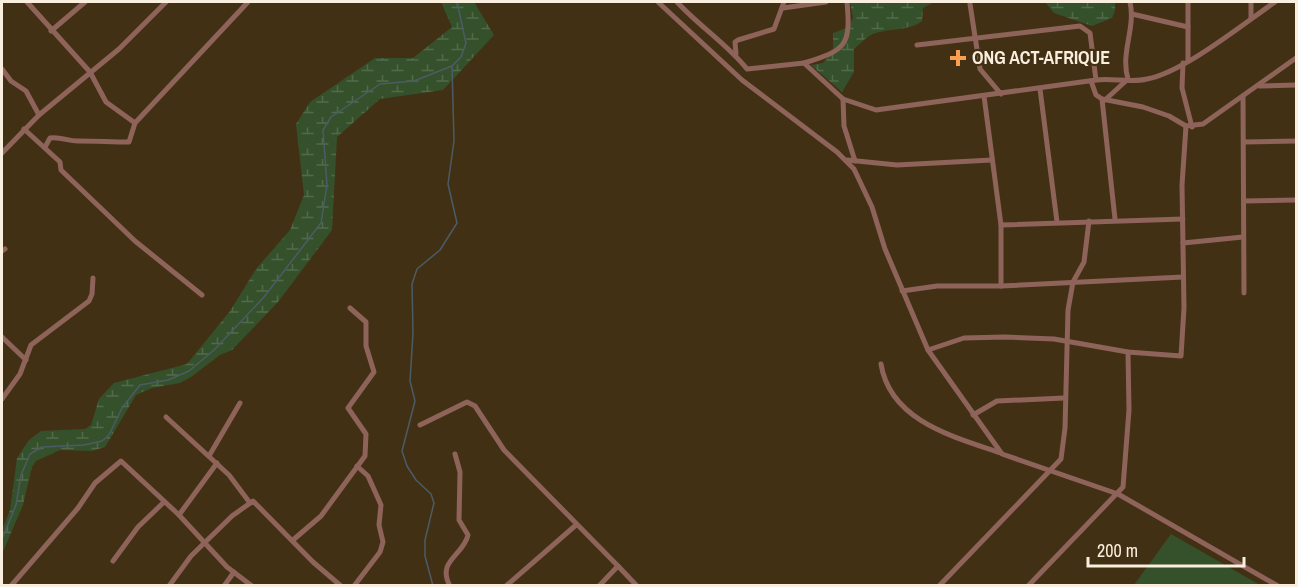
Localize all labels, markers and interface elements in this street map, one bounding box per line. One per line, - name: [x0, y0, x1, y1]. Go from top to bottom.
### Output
- place label: ONG ACT-AFRIQUE: [972, 45, 1110, 70]
- marker: ONG ACT-AFRIQUE: [949, 49, 967, 67]
- scale bar: [1088, 530, 1244, 568]
- text: 200 m: [1097, 538, 1138, 563]

